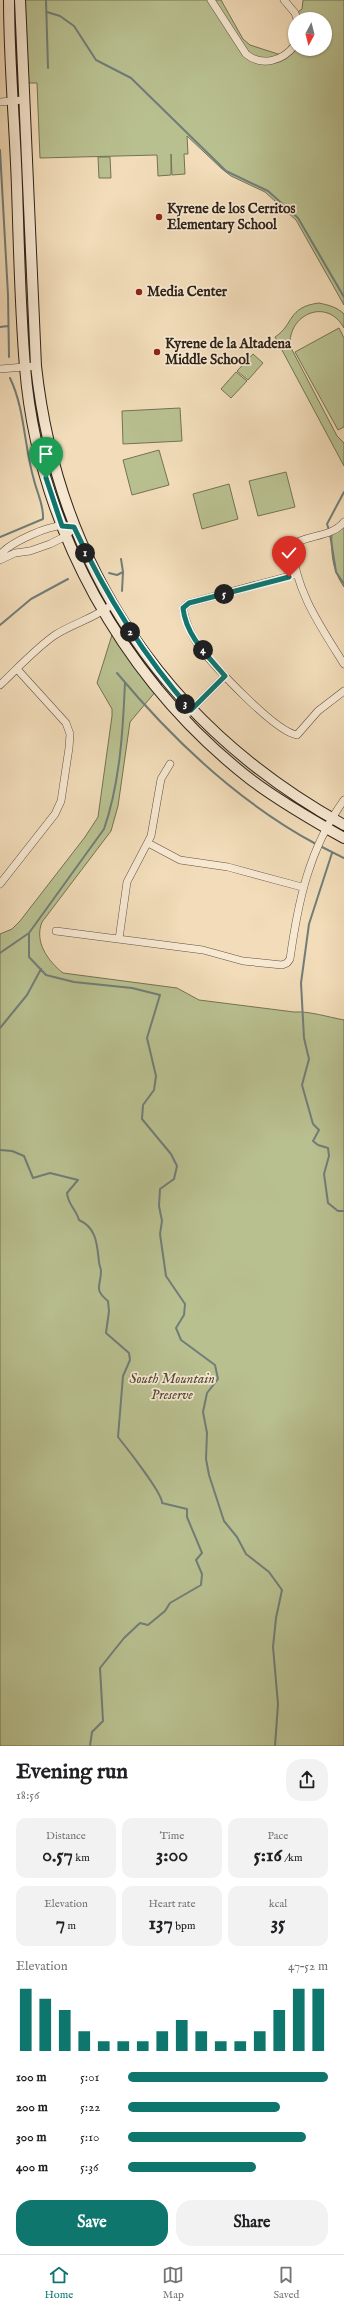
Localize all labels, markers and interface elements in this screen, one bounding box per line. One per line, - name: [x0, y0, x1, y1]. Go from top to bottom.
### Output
- north arrow: [288, 12, 332, 56]
- map controls: [288, 12, 332, 56]
- place label: Kyrene de los Cerritos Elementary School: [167, 200, 296, 234]
- marker: Kyrene de los Cerritos Elementary School: [154, 212, 164, 222]
- place label: Media Center: [147, 283, 228, 301]
- marker: Media Center: [134, 287, 144, 297]
- place label: Kyrene de la Altadena Middle School: [165, 335, 292, 369]
- marker: Kyrene de la Altadena Middle School: [152, 347, 162, 357]
- pin: [29, 437, 63, 478]
- icon: arrive: [35, 443, 57, 465]
- pin: [272, 536, 306, 577]
- icon: check: [278, 542, 300, 564]
- pin: 1: [75, 543, 95, 563]
- text: 1: [83, 546, 87, 560]
- pin: 5: [214, 584, 234, 604]
- text: 5: [222, 587, 226, 601]
- pin: 2: [120, 622, 140, 642]
- text: 2: [127, 625, 133, 639]
- pin: 4: [193, 640, 213, 660]
- text: 4: [200, 643, 206, 657]
- pin: 3: [175, 694, 195, 714]
- text: 3: [183, 697, 187, 711]
- park label: South Mountain Preserve: [129, 1370, 215, 1404]
- text: Evening run: [16, 1758, 128, 1786]
- button: share: [286, 1759, 328, 1801]
- text: 18:56: [16, 1787, 40, 1804]
- text: Distance: [46, 1829, 86, 1843]
- text: Time: [160, 1829, 184, 1843]
- text: Pace: [268, 1829, 288, 1843]
- text: 0.57: [42, 1843, 73, 1868]
- text: 3:00: [156, 1843, 188, 1868]
- text: 5:16: [254, 1843, 282, 1868]
- text: km: [73, 1851, 90, 1865]
- text: /km: [282, 1851, 302, 1865]
- text: Elevation: [44, 1897, 88, 1911]
- text: Heart rate: [149, 1897, 195, 1911]
- text: kcal: [269, 1897, 287, 1911]
- text: 7: [56, 1911, 65, 1936]
- text: 137: [149, 1911, 173, 1936]
- text: 35: [271, 1911, 285, 1936]
- text: m: [65, 1919, 76, 1933]
- text: bpm: [173, 1919, 196, 1933]
- text: Elevation: [16, 1958, 68, 1975]
- text: 47–52 m: [288, 1958, 328, 1975]
- text: 100 m: [16, 2069, 46, 2086]
- text: 5:01: [80, 2069, 99, 2086]
- text: 200 m: [16, 2099, 48, 2116]
- text: 5:22: [80, 2099, 100, 2116]
- text: 300 m: [16, 2129, 47, 2146]
- text: 5:10: [80, 2129, 99, 2146]
- text: 400 m: [16, 2159, 48, 2176]
- text: 5:36: [80, 2159, 98, 2176]
- button: Save: [16, 2200, 168, 2246]
- button: Share: [176, 2200, 328, 2246]
- tab: Home: [45, 2264, 73, 2302]
- tab: Map: [162, 2264, 184, 2302]
- tab: Saved: [273, 2264, 299, 2302]

